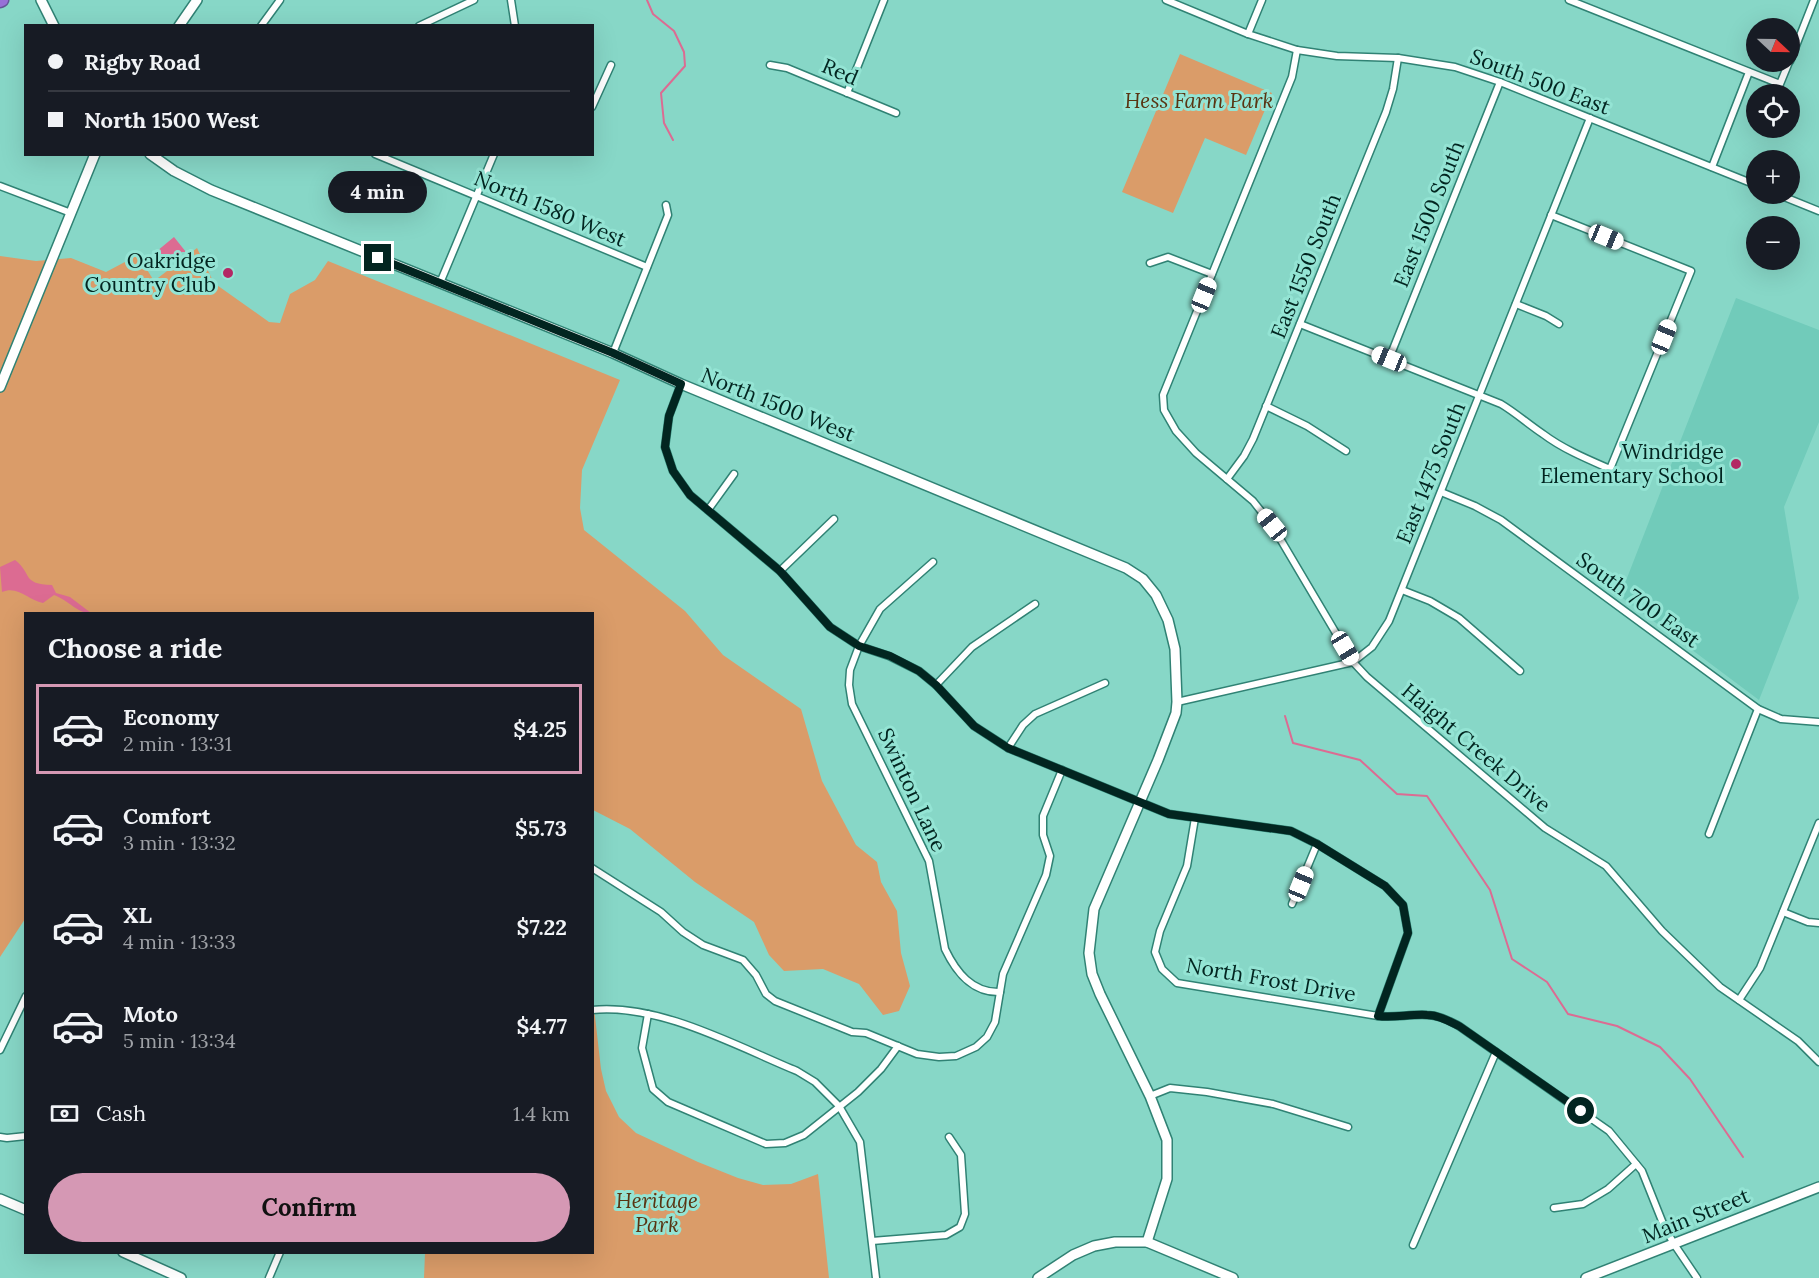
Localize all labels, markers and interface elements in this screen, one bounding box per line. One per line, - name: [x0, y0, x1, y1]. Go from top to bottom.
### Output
- north arrow: [1746, 18, 1800, 72]
- map controls: [1746, 18, 1800, 270]
- street label: South 500 East: [1466, 42, 1615, 121]
- text: Rigby Road: [84, 48, 201, 76]
- street label: Red: [818, 52, 862, 91]
- button: locate: [1746, 84, 1800, 138]
- park label: Hess Farm Park: [1125, 87, 1274, 114]
- text: North 1500 West: [84, 106, 259, 134]
- street label: East 1500 South: [1387, 137, 1470, 291]
- button: +: [1746, 150, 1800, 204]
- street label: North 1580 West: [470, 164, 631, 253]
- callout: 4 min: [328, 171, 428, 213]
- text: 4 min: [351, 179, 404, 204]
- street label: East 1550 South: [1264, 189, 1347, 342]
- button: −: [1746, 216, 1800, 270]
- car: [1586, 222, 1626, 252]
- route end: [364, 244, 391, 271]
- place label: Oakridge Country Club: [85, 247, 216, 298]
- marker: Oakridge Country Club: [221, 266, 235, 280]
- car: [1189, 275, 1219, 315]
- car: [1649, 317, 1679, 357]
- car: [1369, 344, 1409, 374]
- street label: North 1500 West: [697, 361, 860, 448]
- street label: East 1475 South: [1390, 398, 1471, 548]
- place label: Windridge Elementary School: [1540, 438, 1724, 489]
- marker: Windridge Elementary School: [1729, 457, 1743, 471]
- car: [1254, 505, 1290, 545]
- street label: South 700 East: [1571, 546, 1706, 654]
- car: [1328, 628, 1362, 668]
- text: Choose a ride: [48, 631, 222, 665]
- street label: Haight Creek Drive: [1396, 677, 1557, 818]
- icon: car: [51, 702, 105, 756]
- text: Economy: [123, 703, 219, 731]
- text: $4.25: [513, 715, 567, 743]
- street label: Swinton Lane: [872, 724, 953, 856]
- text: 2 min · 13:31: [123, 731, 232, 756]
- icon: car: [51, 801, 105, 855]
- text: Comfort: [123, 802, 211, 830]
- text: $5.73: [515, 814, 567, 842]
- text: 3 min · 13:32: [123, 830, 236, 855]
- car: [1286, 864, 1316, 904]
- icon: car: [51, 900, 105, 954]
- text: XL: [123, 901, 152, 929]
- text: $7.22: [517, 913, 567, 941]
- text: 4 min · 13:33: [123, 929, 236, 954]
- street label: North Frost Drive: [1184, 951, 1358, 1008]
- icon: car: [51, 999, 105, 1053]
- text: Moto: [123, 1000, 178, 1028]
- text: $4.77: [517, 1012, 567, 1040]
- text: 5 min · 13:34: [123, 1028, 236, 1053]
- icon: cash: [48, 1097, 81, 1130]
- route start: [1567, 1097, 1594, 1124]
- text: Cash: [96, 1099, 146, 1127]
- text: 1.4 km: [513, 1101, 570, 1126]
- button: Confirm: [48, 1173, 570, 1242]
- street label: Main Street: [1638, 1181, 1754, 1249]
- park label: Heritage Park: [616, 1187, 698, 1238]

